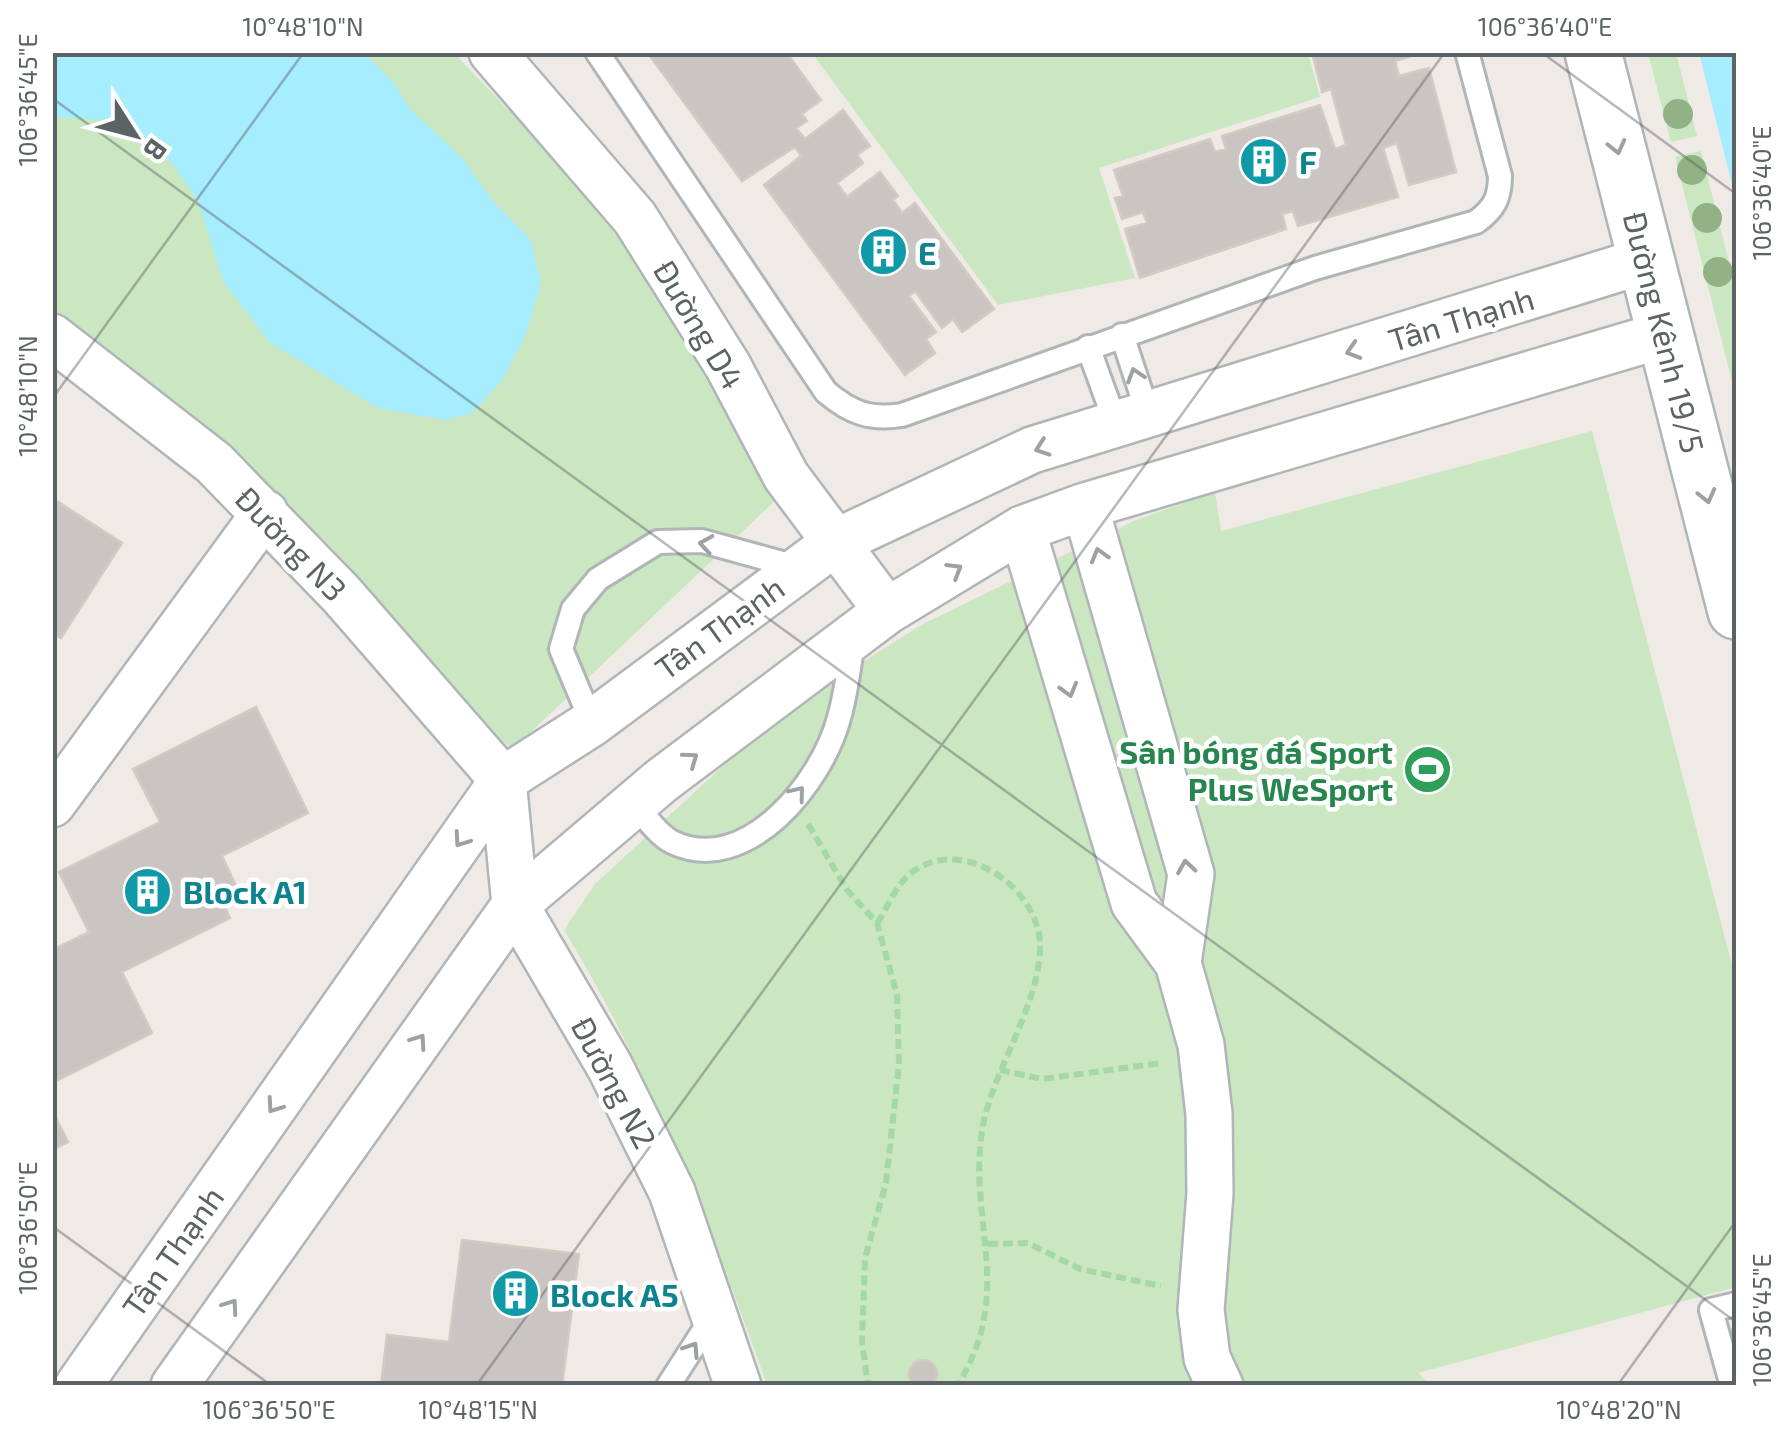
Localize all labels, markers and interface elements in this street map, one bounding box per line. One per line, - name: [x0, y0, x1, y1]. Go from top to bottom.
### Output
- text: 10°48'10"N: [242, 11, 364, 41]
- text: 106°36'40"E: [1478, 11, 1612, 41]
- text: 106°36'45"E: [12, 34, 42, 166]
- north arrow: [85, 85, 185, 185]
- text: 106°36'40"E: [1746, 126, 1776, 260]
- text: B: [137, 133, 175, 168]
- building icon: F: [1238, 135, 1290, 187]
- one-way arrow: [1606, 138, 1627, 155]
- place label: F: [1299, 142, 1317, 180]
- street label: Đường Kênh 19/5: [1617, 207, 1713, 457]
- building icon: E: [857, 226, 909, 278]
- place label: E: [918, 233, 937, 271]
- street label: Đường D4: [647, 253, 753, 395]
- street label: Tân Thạnh: [1384, 278, 1538, 358]
- text: 10°48'10"N: [12, 335, 42, 457]
- one-way arrow: [1345, 339, 1362, 360]
- one-way arrow: [1126, 367, 1146, 384]
- one-way arrow: [1035, 436, 1052, 456]
- street label: Đường N3: [229, 478, 355, 608]
- one-way arrow: [1695, 487, 1716, 504]
- one-way arrow: [698, 534, 714, 555]
- one-way arrow: [1090, 547, 1111, 564]
- one-way arrow: [944, 563, 962, 582]
- street label: Tân Thạnh: [647, 568, 791, 686]
- one-way arrow: [1057, 681, 1078, 698]
- place label: Sân bóng đá Sport Plus WeSport: [1119, 732, 1393, 807]
- sports icon: Sân bóng đá Sport Plus WeSport: [1402, 743, 1454, 795]
- one-way arrow: [680, 754, 698, 771]
- one-way arrow: [786, 787, 804, 805]
- one-way arrow: [455, 829, 473, 847]
- one-way arrow: [1177, 859, 1198, 875]
- building icon: Block A1: [122, 865, 174, 917]
- place label: Block A1: [183, 872, 307, 910]
- street label: Đường N2: [565, 1010, 665, 1154]
- one-way arrow: [407, 1034, 425, 1052]
- one-way arrow: [268, 1095, 286, 1114]
- text: 106°36'50"E: [12, 1161, 42, 1295]
- street label: Tân Thạnh: [113, 1179, 231, 1323]
- text: 106°36'45"E: [1746, 1254, 1776, 1386]
- building icon: Block A5: [489, 1268, 541, 1320]
- place label: Block A5: [550, 1275, 679, 1313]
- one-way arrow: [219, 1299, 237, 1317]
- one-way arrow: [679, 1342, 698, 1360]
- text: 106°36'50"E: [202, 1394, 336, 1424]
- text: 10°48'15"N: [418, 1394, 538, 1424]
- text: 10°48'20"N: [1556, 1394, 1682, 1424]

